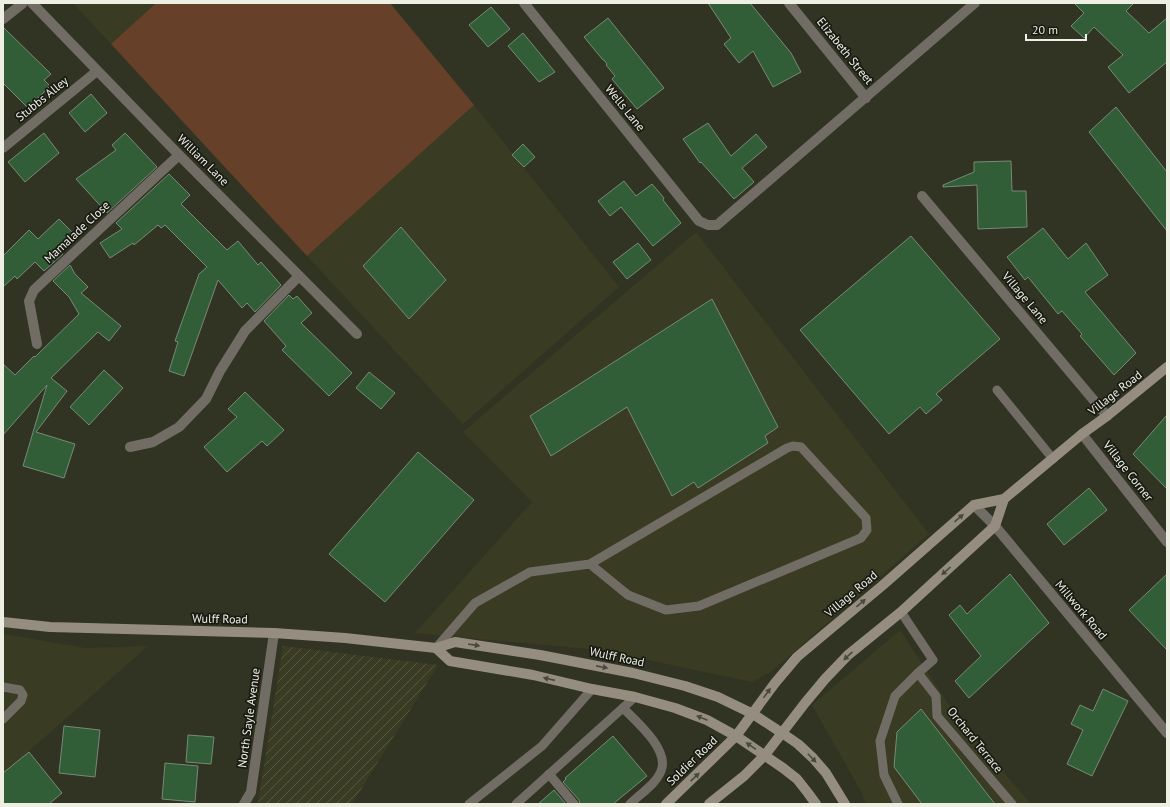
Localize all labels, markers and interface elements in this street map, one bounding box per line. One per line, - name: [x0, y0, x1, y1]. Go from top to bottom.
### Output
- street label: Elizabeth Street: [814, 14, 877, 87]
- scale bar: [1026, 16, 1086, 42]
- text: 20 m: [1032, 22, 1058, 37]
- street label: Stubbs Alley: [12, 73, 71, 124]
- street label: Wells Lane: [602, 81, 649, 134]
- street label: William Lane: [174, 131, 232, 189]
- street label: Mamalade Close: [41, 197, 113, 266]
- street label: Village Lane: [999, 268, 1051, 327]
- street label: Village Road: [1084, 367, 1145, 419]
- street label: Village Corner: [1100, 437, 1157, 504]
- one-way arrow: [954, 514, 963, 523]
- one-way arrow: [941, 566, 951, 575]
- street label: Village Road: [821, 567, 880, 621]
- street label: Millwork Road: [1052, 577, 1111, 642]
- one-way arrow: [855, 599, 866, 608]
- street label: Wulff Road: [192, 611, 248, 626]
- one-way arrow: [468, 642, 480, 648]
- street label: Wulff Road: [588, 643, 646, 670]
- one-way arrow: [843, 651, 853, 661]
- one-way arrow: [596, 664, 608, 670]
- street label: North Sayle Avenue: [234, 667, 263, 769]
- one-way arrow: [543, 675, 555, 681]
- one-way arrow: [763, 688, 771, 699]
- street label: Orchard Terrace: [944, 704, 1006, 776]
- one-way arrow: [695, 715, 707, 721]
- street label: Soldier Road: [663, 733, 720, 789]
- one-way arrow: [745, 742, 756, 749]
- one-way arrow: [807, 753, 817, 763]
- one-way arrow: [690, 773, 699, 782]

